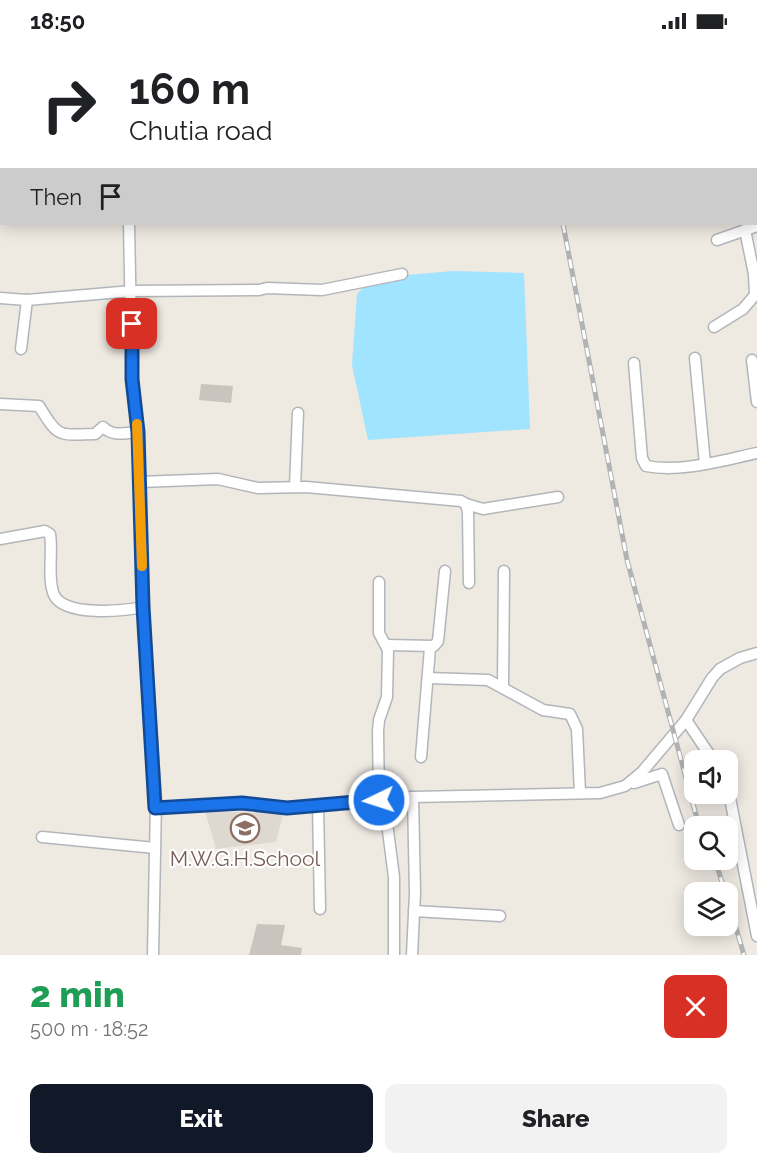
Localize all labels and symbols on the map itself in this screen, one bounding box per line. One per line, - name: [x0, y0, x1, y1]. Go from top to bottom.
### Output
- pin: [106, 298, 157, 349]
- position arrow: [347, 768, 411, 832]
- school or university icon: M.W.G.H.School: [229, 812, 261, 844]
- place label: M.W.G.H.School: [170, 846, 321, 871]

